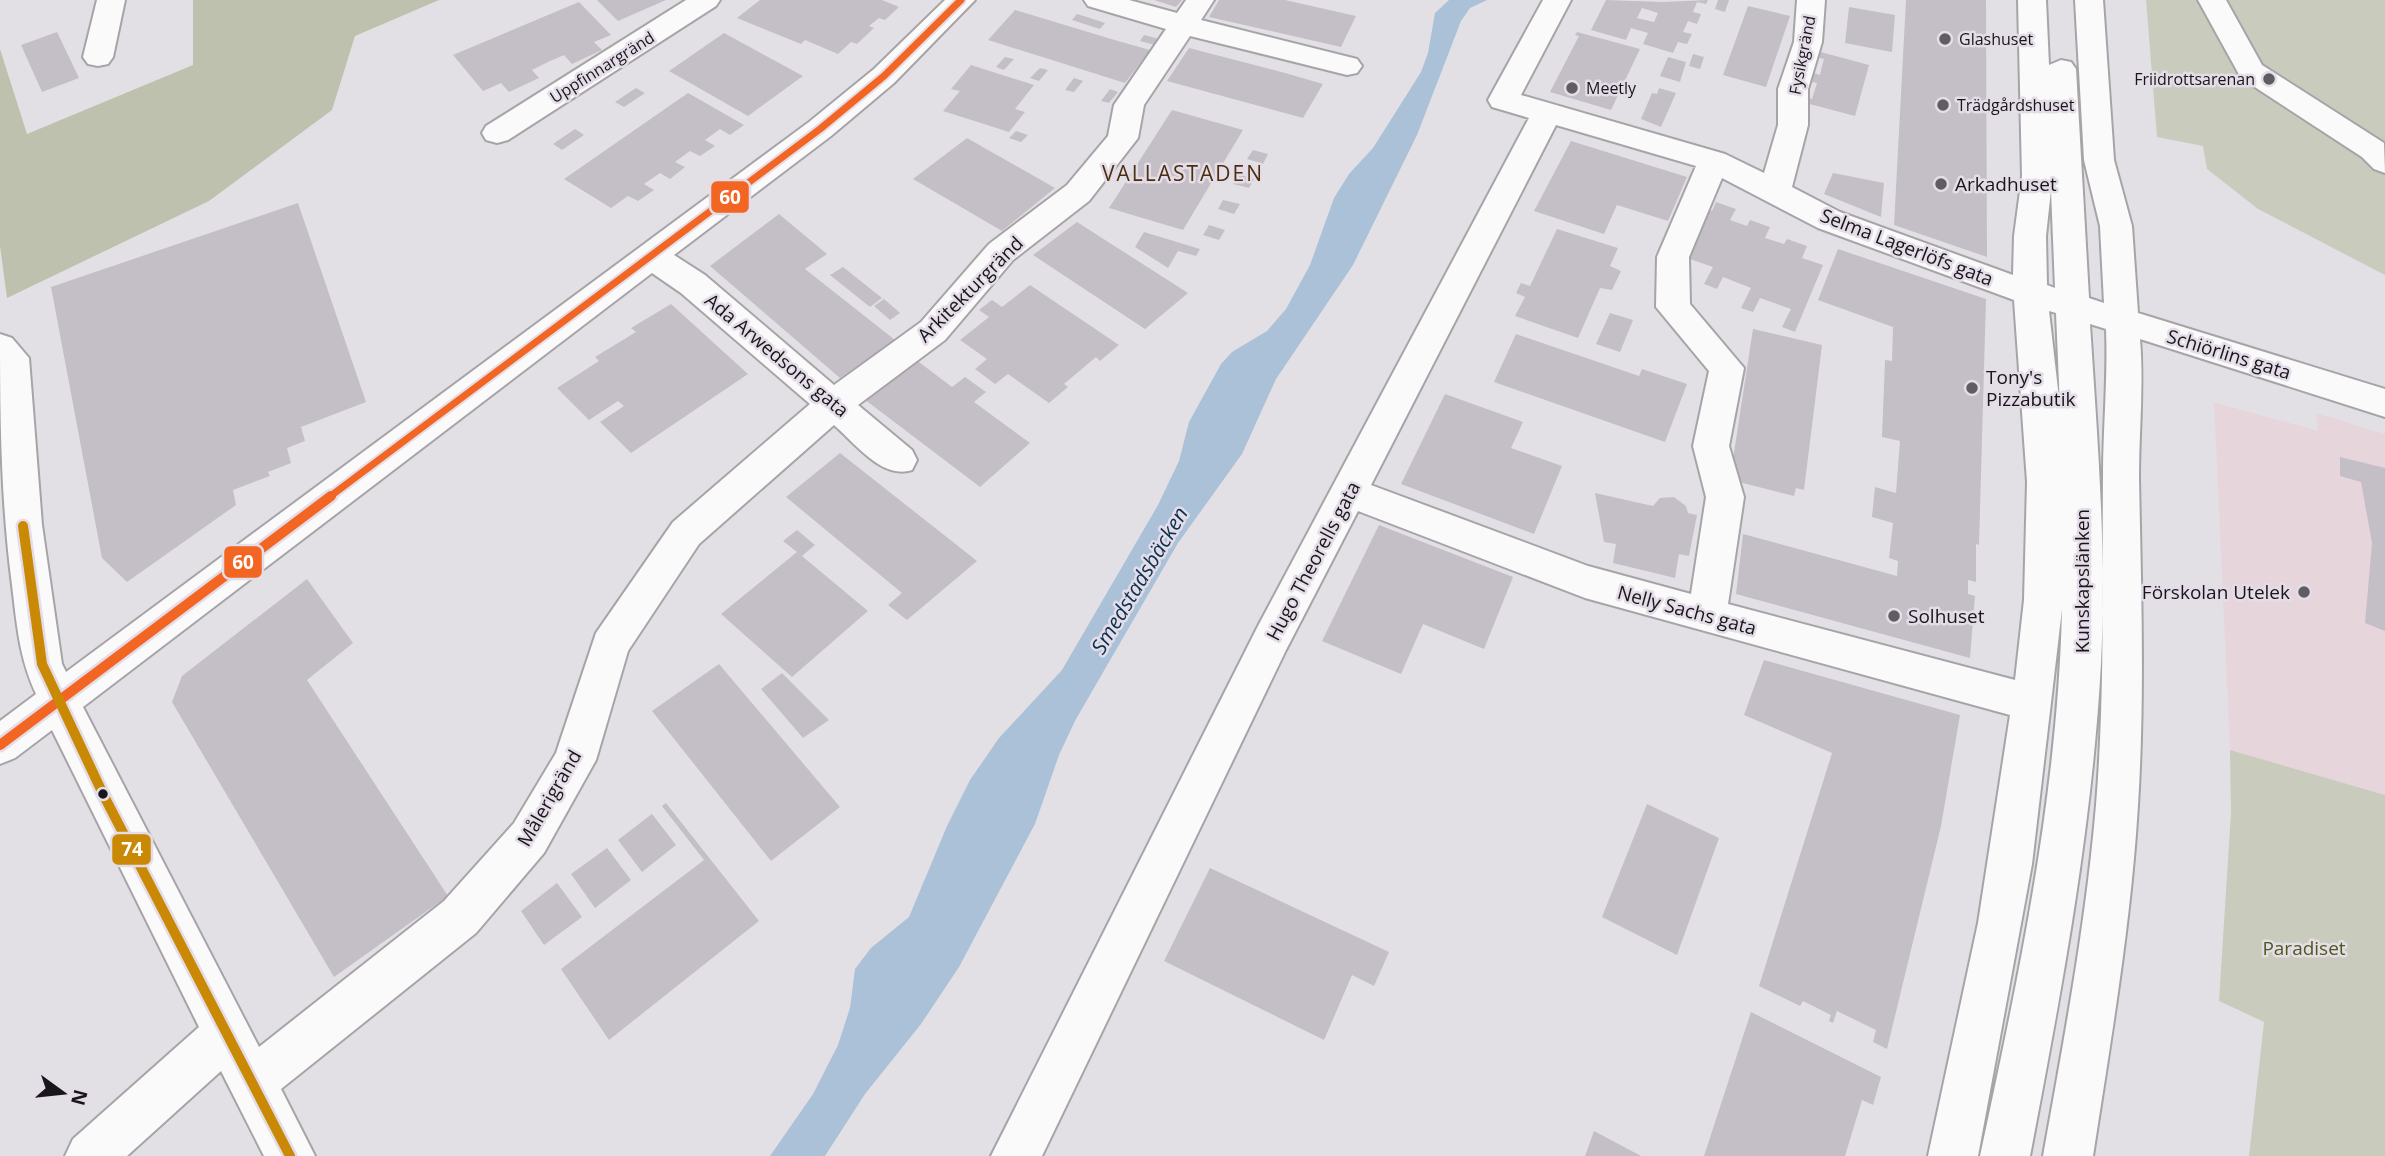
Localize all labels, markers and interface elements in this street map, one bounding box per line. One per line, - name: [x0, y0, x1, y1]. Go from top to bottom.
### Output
- street label: Fysikgränd: [1784, 14, 1820, 96]
- street label: Uppfinnargränd: [546, 26, 658, 108]
- place label: Glashuset: [1959, 28, 2033, 50]
- marker: Glashuset: [1937, 31, 1953, 47]
- place label: Friidrottsarenan: [2134, 68, 2255, 90]
- marker: Friidrottsarenan: [2261, 71, 2277, 87]
- place label: Meetly: [1586, 77, 1637, 99]
- marker: Meetly: [1564, 80, 1580, 96]
- place label: Trädgårdshuset: [1957, 94, 2075, 116]
- marker: Trädgårdshuset: [1935, 97, 1951, 113]
- district label: VALLASTADEN: [1102, 159, 1264, 187]
- place label: Arkadhuset: [1955, 171, 2057, 197]
- marker: Arkadhuset: [1933, 176, 1949, 192]
- line badge: 60: [710, 180, 750, 214]
- text: 60: [719, 184, 741, 210]
- street label: Selma Lagerlöfs gata: [1817, 202, 1997, 292]
- street label: Arkitekturgränd: [911, 230, 1029, 348]
- street label: Ada Arwedsons gata: [700, 287, 854, 423]
- street label: Schiörlins gata: [2164, 323, 2294, 385]
- place label: Tony's Pizzabutik: [1986, 364, 2075, 412]
- marker: Tony's Pizzabutik: [1964, 380, 1980, 396]
- street label: Hugo Theorells gata: [1260, 477, 1366, 645]
- water label: Smedstadsbäcken: [1084, 501, 1194, 659]
- street label: Kunskapslänken: [2069, 509, 2095, 653]
- line badge: 60: [223, 545, 263, 579]
- text: 60: [232, 549, 254, 575]
- street label: Nelly Sachs gata: [1615, 579, 1759, 641]
- place label: Förskolan Utelek: [2142, 579, 2290, 605]
- marker: Förskolan Utelek: [2296, 584, 2312, 600]
- place label: Solhuset: [1908, 603, 1985, 629]
- marker: Solhuset: [1886, 608, 1902, 624]
- street label: Målerigränd: [511, 745, 587, 851]
- unlabelled marker: [96, 787, 110, 801]
- line badge: 74: [111, 833, 152, 866]
- text: 74: [121, 836, 143, 862]
- park label: Paradiset: [2262, 935, 2346, 961]
- north arrow: [28, 1058, 98, 1128]
- text: N: [65, 1087, 94, 1108]

